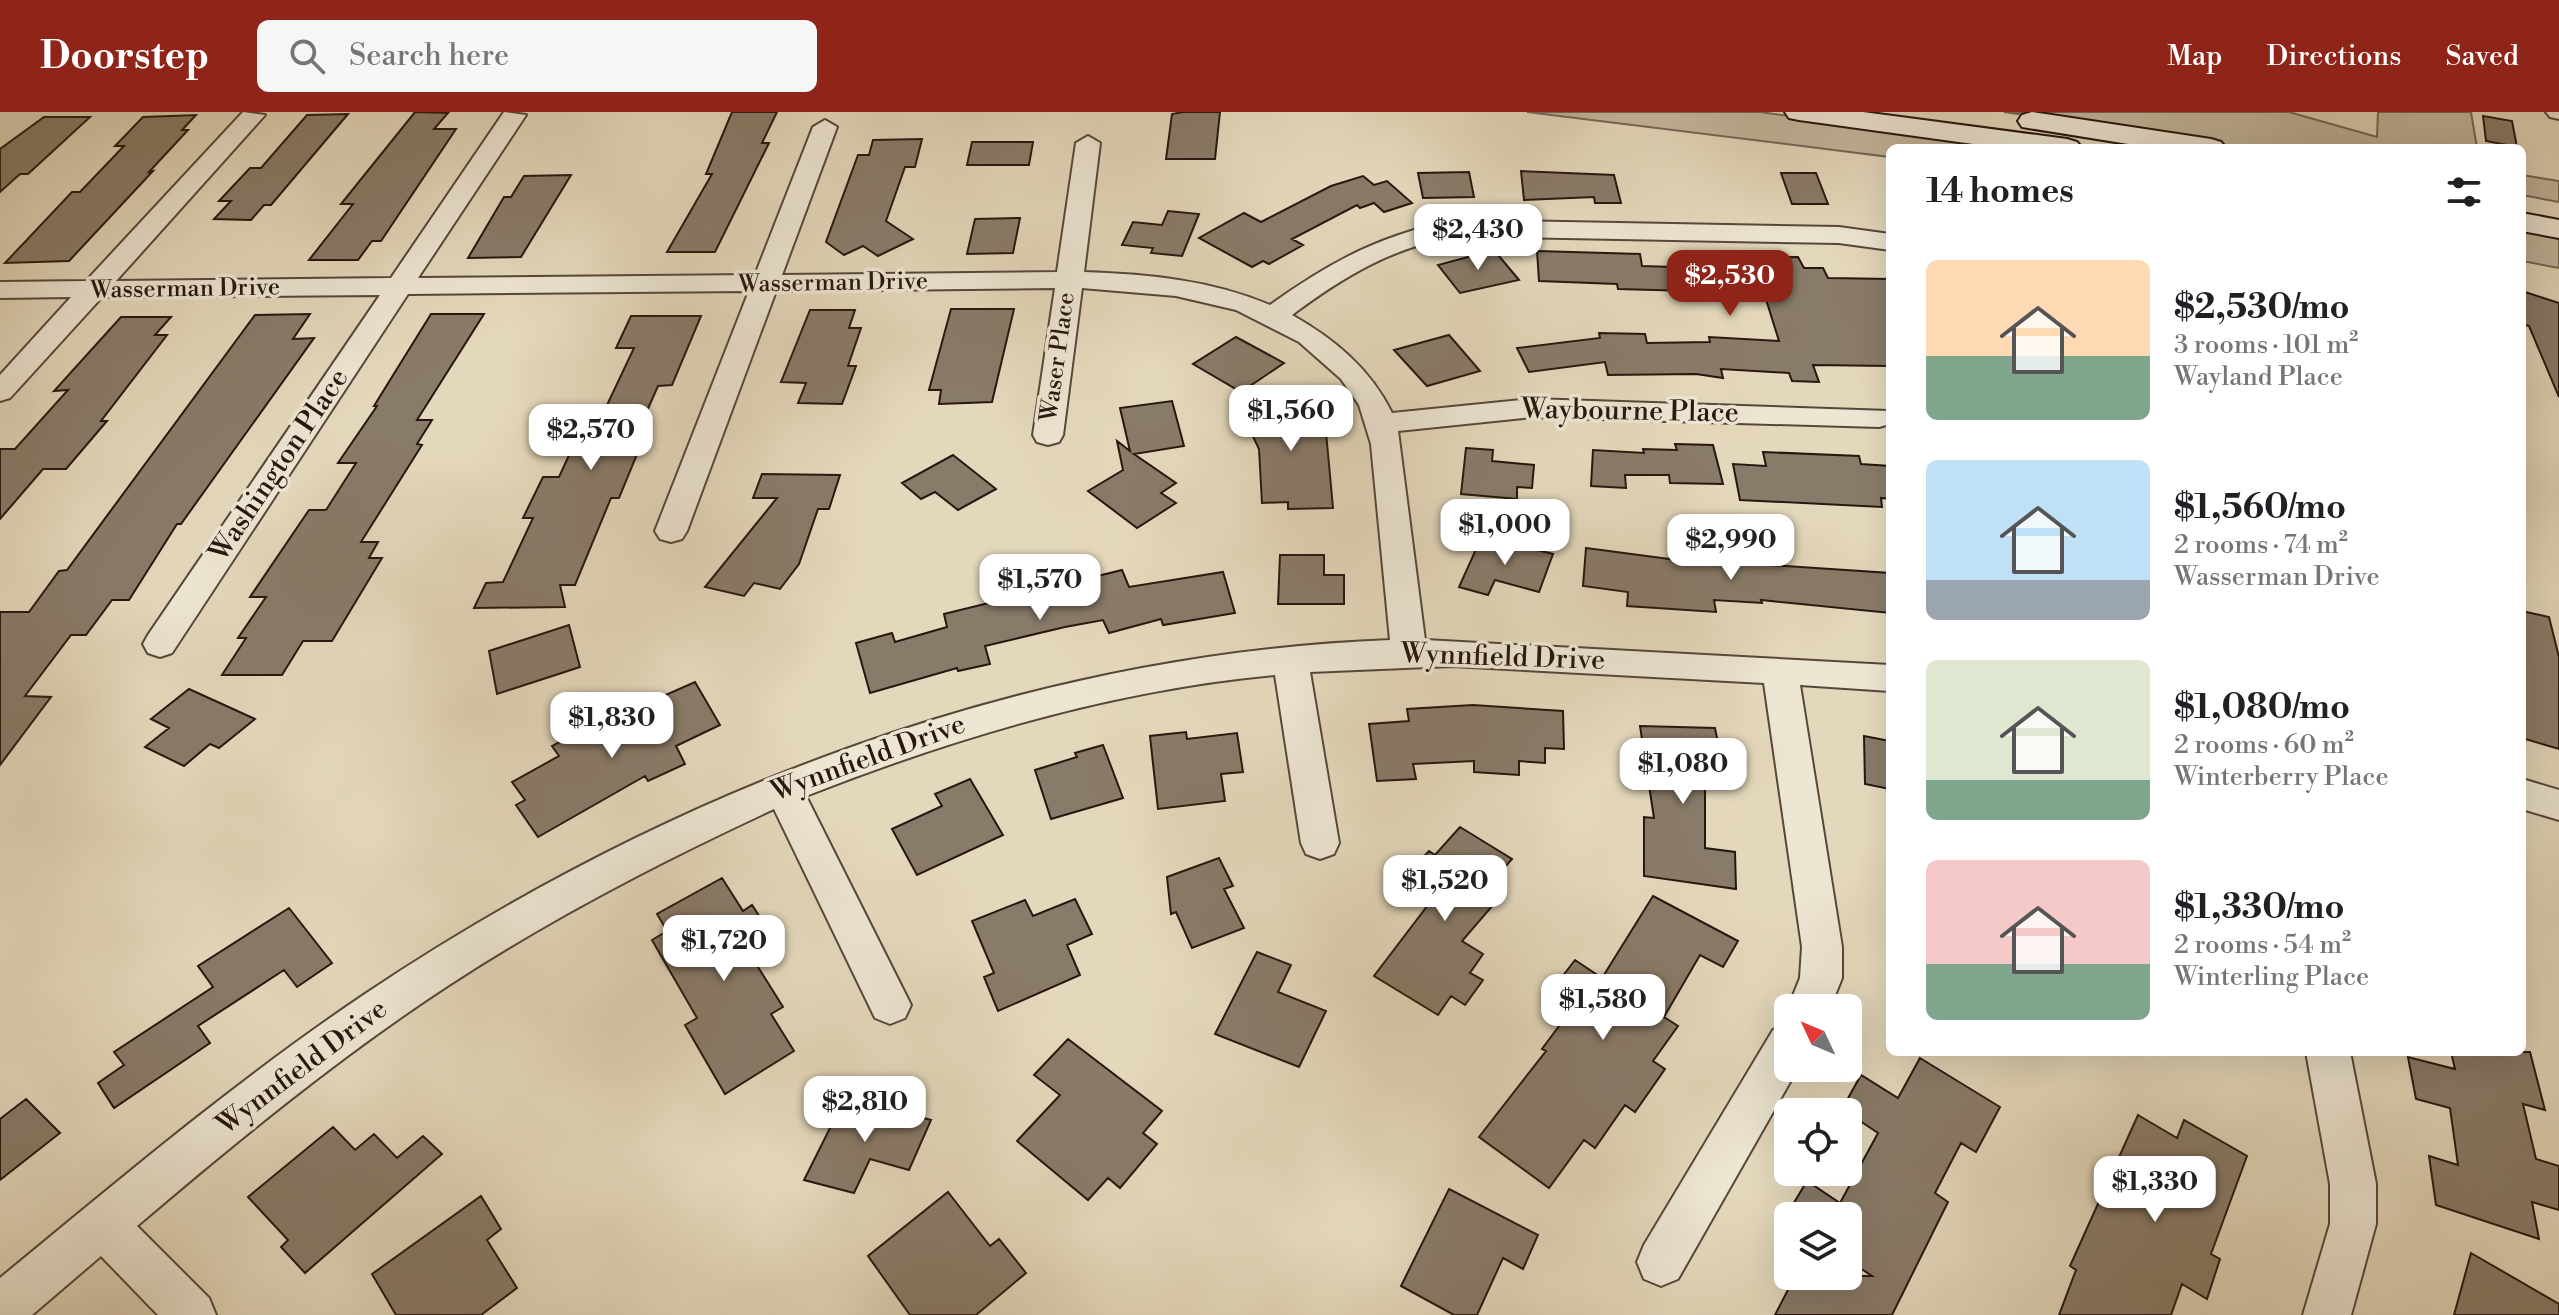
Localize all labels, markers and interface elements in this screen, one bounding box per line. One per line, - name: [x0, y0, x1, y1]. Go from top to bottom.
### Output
- search box: [257, 20, 817, 92]
- text: Doorstep: [40, 33, 209, 80]
- icon: search: [285, 34, 329, 78]
- text: Search here: [349, 37, 509, 75]
- text: Map: [2167, 39, 2222, 74]
- text: Directions: [2266, 39, 2401, 74]
- text: Saved: [2445, 39, 2519, 74]
- icon: filters: [2442, 170, 2486, 214]
- text: 14 homes: [1926, 171, 2074, 213]
- pin: $2,430: [1413, 204, 1543, 272]
- text: $2,430: [1432, 214, 1524, 246]
- pin: $2,530: [1665, 250, 1795, 318]
- text: $2,530: [1685, 260, 1775, 292]
- street label: Wasserman Drive: [737, 266, 928, 300]
- street label: Wasserman Drive: [89, 272, 280, 306]
- text: $2,530/mo: [2174, 287, 2350, 329]
- street label: Waser Place: [1034, 290, 1082, 425]
- icon: home: [1990, 292, 2086, 388]
- text: 3 rooms · 101 m²: [2174, 329, 2358, 361]
- text: Wayland Place: [2174, 361, 2343, 393]
- street label: Washington Place: [201, 362, 356, 569]
- pin: $1,560: [1226, 385, 1356, 453]
- street label: Waybourne Place: [1520, 392, 1739, 430]
- text: $1,560: [1247, 395, 1335, 427]
- pin: $2,570: [526, 404, 656, 472]
- text: $2,570: [547, 414, 635, 446]
- text: $1,560/mo: [2174, 487, 2346, 529]
- icon: home: [1990, 492, 2086, 588]
- pin: $1,000: [1440, 499, 1570, 567]
- text: $1,000: [1459, 509, 1551, 541]
- pin: $2,990: [1666, 514, 1796, 582]
- text: $2,990: [1685, 524, 1777, 556]
- text: 2 rooms · 74 m²: [2174, 529, 2348, 561]
- pin: $1,570: [975, 554, 1105, 622]
- text: Wasserman Drive: [2174, 561, 2380, 593]
- text: $1,570: [998, 564, 1082, 596]
- street label: Wynnfield Drive: [1399, 636, 1606, 678]
- text: $1,080/mo: [2174, 687, 2350, 729]
- pin: $1,830: [547, 692, 677, 760]
- icon: home: [1990, 692, 2086, 788]
- text: $1,830: [568, 702, 656, 734]
- street label: Wynnfield Drive: [765, 707, 970, 810]
- text: 2 rooms · 60 m²: [2174, 729, 2354, 761]
- pin: $1,080: [1618, 738, 1748, 806]
- text: $1,080: [1638, 748, 1728, 780]
- text: Winterberry Place: [2174, 761, 2389, 793]
- pin: $1,520: [1380, 855, 1510, 923]
- text: $1,520: [1401, 865, 1489, 897]
- text: $1,330/mo: [2174, 887, 2344, 929]
- icon: home: [1990, 892, 2086, 988]
- pin: $1,720: [659, 915, 789, 983]
- text: $1,720: [681, 925, 767, 957]
- text: 2 rooms · 54 m²: [2174, 929, 2351, 961]
- text: Winterling Place: [2174, 961, 2369, 993]
- pin: $1,580: [1538, 974, 1668, 1042]
- text: $1,580: [1559, 984, 1647, 1016]
- street label: Wynnfield Drive: [209, 992, 394, 1143]
- north arrow: [1774, 994, 1862, 1082]
- map controls: [1774, 994, 1862, 1290]
- pin: $2,810: [800, 1076, 930, 1144]
- text: $2,810: [822, 1086, 908, 1118]
- button: locate: [1774, 1098, 1862, 1186]
- pin: $1,330: [2090, 1156, 2220, 1224]
- text: $1,330: [2112, 1166, 2198, 1198]
- button: layers: [1774, 1202, 1862, 1290]

